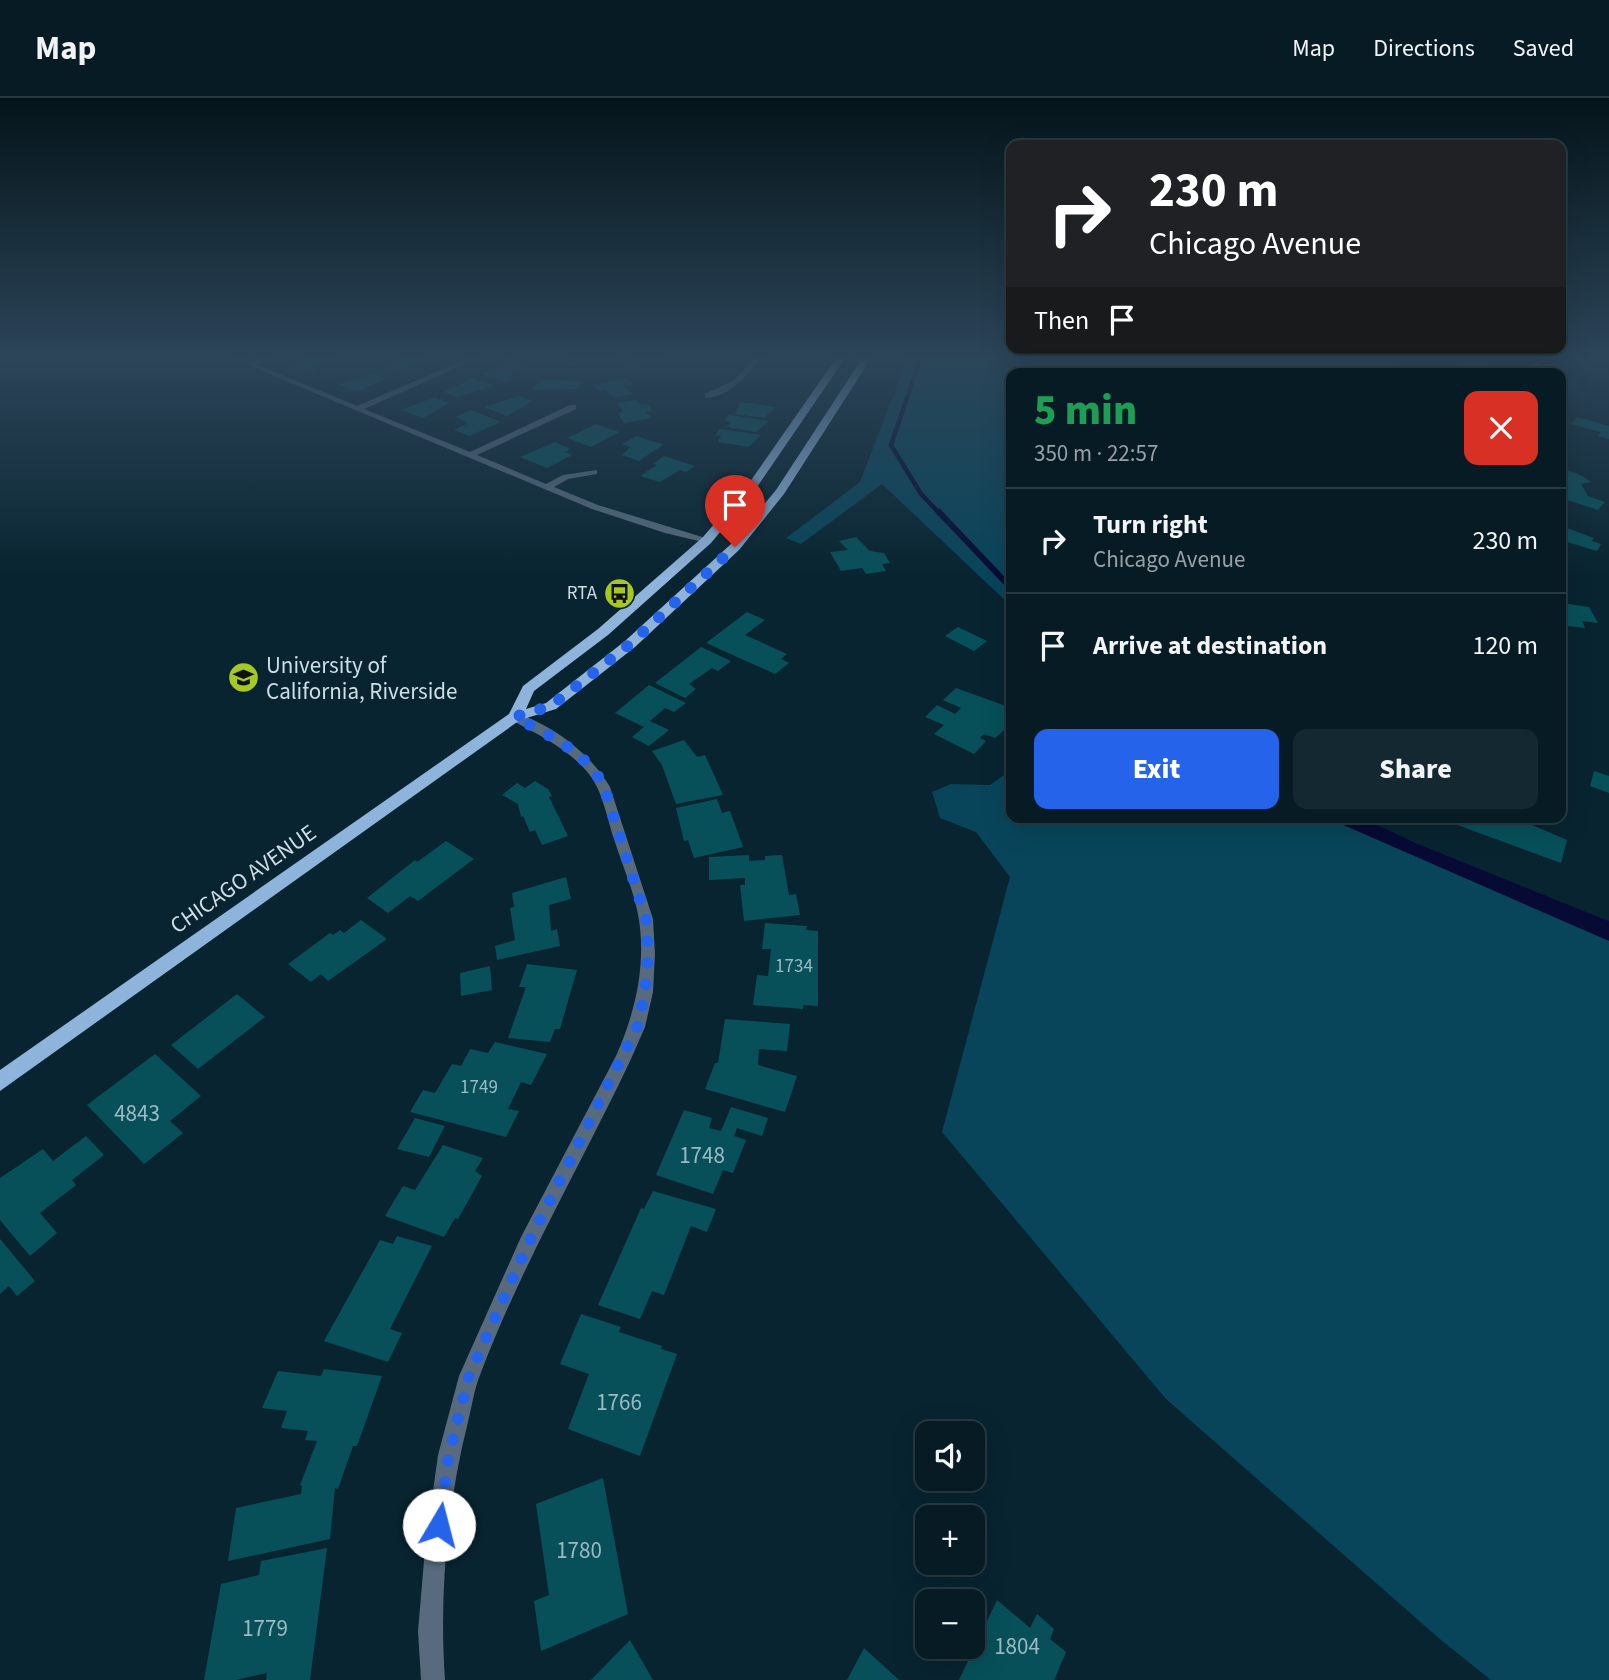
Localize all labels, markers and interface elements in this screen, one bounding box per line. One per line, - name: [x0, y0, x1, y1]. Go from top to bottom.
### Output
- text: Map: [35, 25, 96, 72]
- text: Map: [1292, 31, 1335, 66]
- text: Directions: [1373, 31, 1475, 66]
- text: Saved: [1513, 31, 1574, 66]
- text: 230 m: [1149, 156, 1278, 226]
- icon: right: [1034, 168, 1125, 259]
- text: Chicago Avenue: [1149, 221, 1361, 267]
- icon: arrive: [1103, 301, 1141, 339]
- text: Then: [1034, 302, 1089, 339]
- text: 5 min: [1034, 381, 1137, 441]
- button: close: [1464, 391, 1538, 465]
- text: 350 m · 22:57: [1034, 437, 1158, 470]
- pin: [705, 475, 765, 547]
- icon: arrive: [716, 486, 754, 524]
- text: Turn right: [1093, 506, 1208, 543]
- icon: right: [1034, 522, 1072, 560]
- text: 230 m: [1472, 522, 1538, 559]
- text: Chicago Avenue: [1093, 543, 1245, 576]
- bus stop icon: RTA: [603, 576, 637, 610]
- place label: RTA: [567, 580, 598, 607]
- icon: arrive: [1034, 627, 1072, 665]
- text: Arrive at destination: [1093, 627, 1327, 664]
- text: 120 m: [1472, 627, 1538, 664]
- place label: University of California, Riverside: [266, 649, 458, 708]
- school or university icon: University of California, Riverside: [226, 661, 260, 695]
- button: Exit: [1034, 729, 1279, 809]
- button: Share: [1293, 729, 1538, 809]
- street label: CHICAGO AVENUE: [163, 816, 323, 942]
- house number: 1734: [775, 953, 813, 980]
- house number: 1749: [460, 1074, 498, 1101]
- house number: 4843: [114, 1097, 160, 1130]
- house number: 1748: [679, 1139, 725, 1172]
- house number: 1766: [596, 1386, 642, 1419]
- map controls: [915, 1421, 985, 1659]
- button: sound: [915, 1421, 985, 1491]
- position arrow: [402, 1488, 476, 1562]
- button: +: [915, 1505, 985, 1575]
- house number: 1780: [556, 1534, 602, 1567]
- button: −: [915, 1589, 985, 1659]
- house number: 1779: [242, 1612, 288, 1645]
- house number: 1804: [994, 1630, 1040, 1663]

